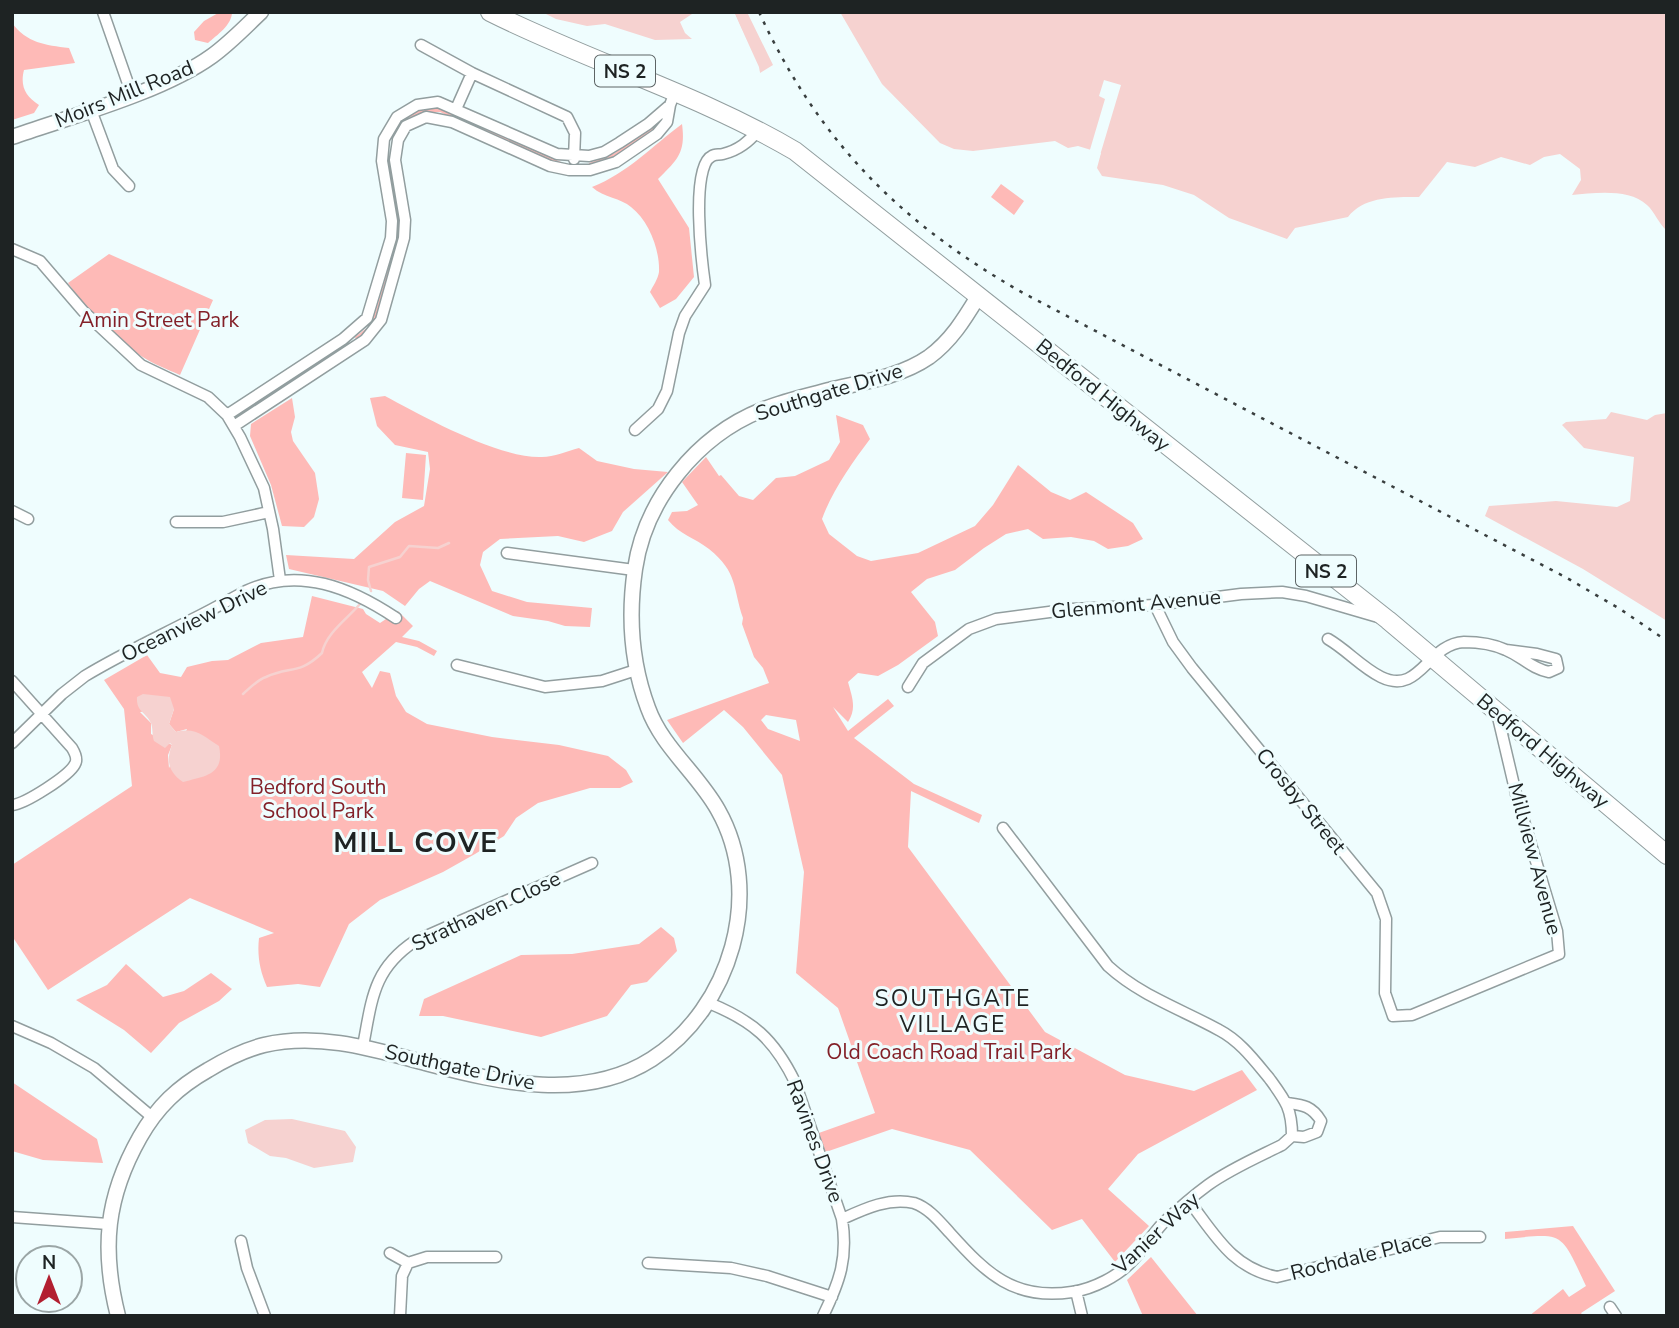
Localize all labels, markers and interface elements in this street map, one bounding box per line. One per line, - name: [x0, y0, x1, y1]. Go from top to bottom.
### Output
- street label: Moirs Mill Road: [51, 53, 197, 135]
- road number: NS 2: [595, 55, 655, 86]
- park label: Amin Street Park: [79, 306, 240, 334]
- street label: Bedford Highway: [1030, 332, 1176, 458]
- street label: Southgate Drive: [752, 356, 906, 428]
- road number: NS 2: [1296, 556, 1356, 586]
- street label: Oceanview Drive: [116, 573, 272, 669]
- street label: Glenmont Avenue: [1050, 583, 1222, 625]
- street label: Bedford Highway: [1471, 687, 1615, 815]
- street label: Crosby Street: [1250, 742, 1353, 860]
- park label: Bedford South School Park: [250, 773, 386, 825]
- street label: Millview Avenue: [1501, 780, 1569, 938]
- district label: MILL COVE: [333, 824, 499, 862]
- street label: Strathaven Close: [407, 864, 565, 958]
- district label: SOUTHGATE VILLAGE: [875, 983, 1031, 1040]
- street label: Southgate Drive: [382, 1037, 538, 1097]
- park label: Old Coach Road Trail Park: [826, 1038, 1072, 1066]
- street label: Ravines Drive: [780, 1076, 850, 1206]
- street label: Vanier Way: [1106, 1185, 1206, 1281]
- street label: Rochdale Place: [1288, 1225, 1434, 1287]
- north arrow: [14, 1244, 84, 1314]
- text: N: [42, 1250, 56, 1276]

